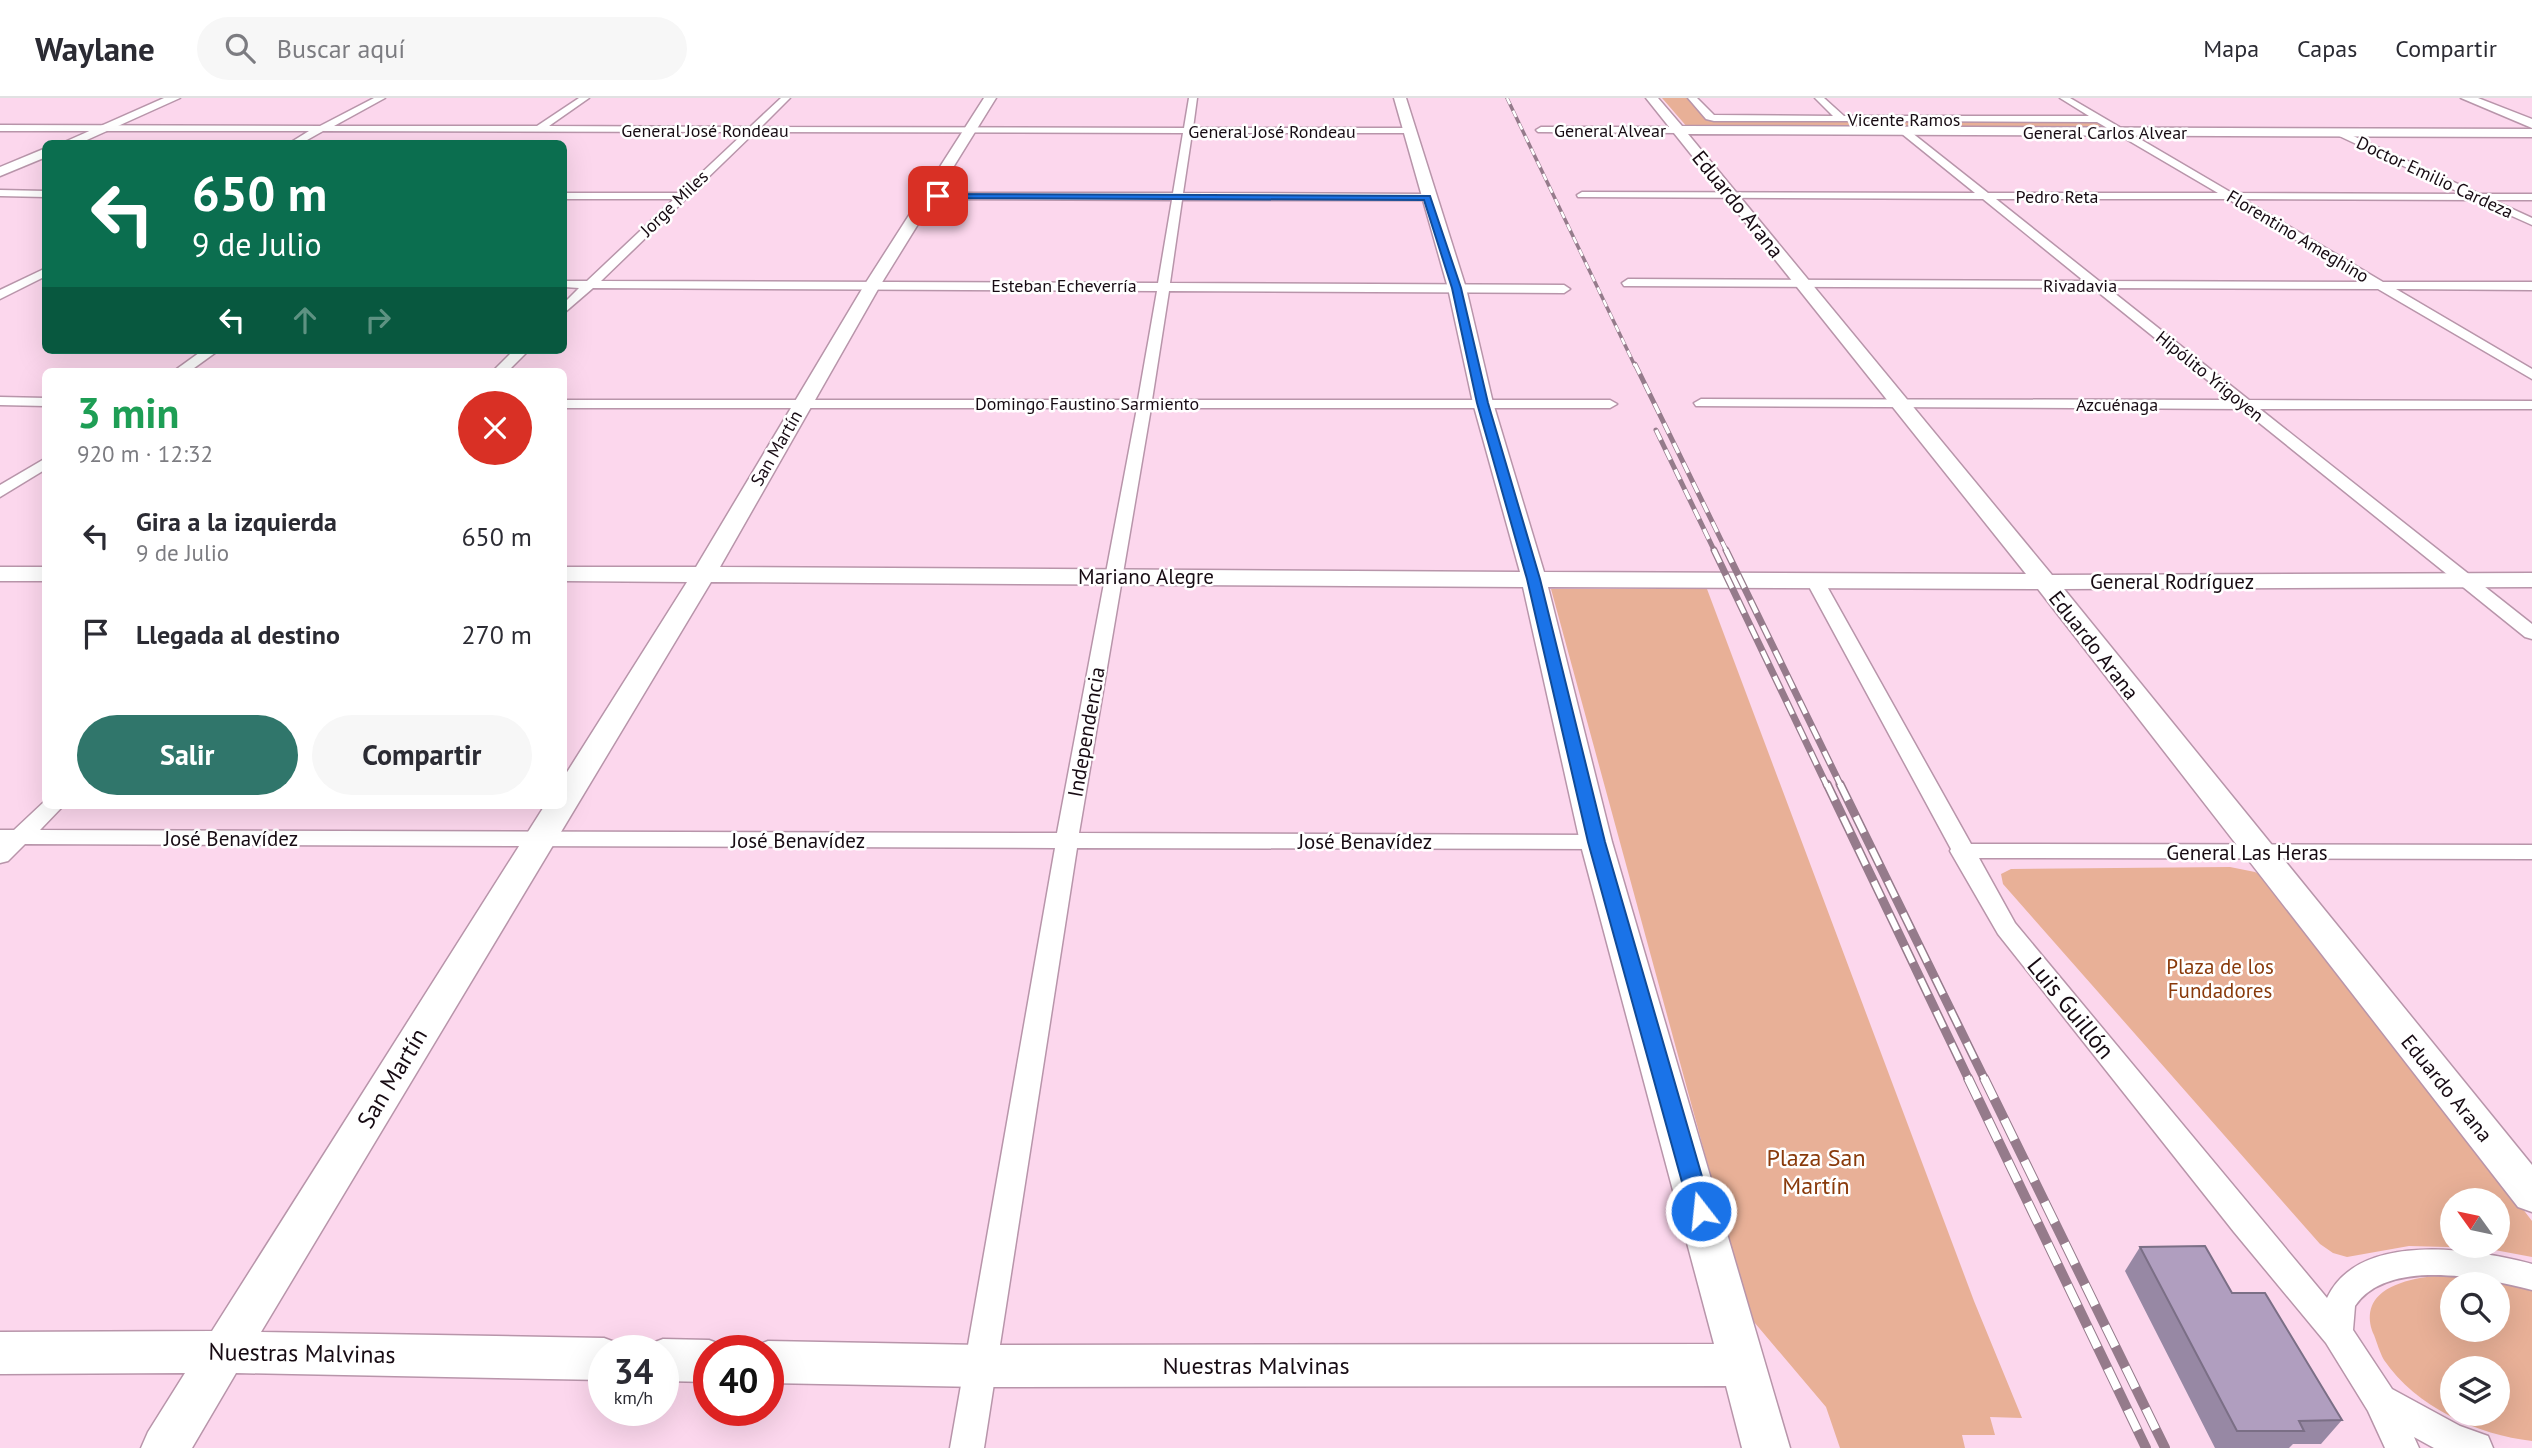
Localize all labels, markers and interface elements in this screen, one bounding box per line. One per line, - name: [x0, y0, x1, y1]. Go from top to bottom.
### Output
- search box: [197, 17, 687, 80]
- text: Waylane: [35, 27, 155, 70]
- icon: search: [221, 29, 259, 67]
- text: Buscar aquí: [277, 32, 405, 65]
- text: Mapa: [2203, 33, 2259, 64]
- text: Capas: [2297, 33, 2357, 64]
- text: Compartir: [2395, 33, 2497, 64]
- street label: Vicente Ramos: [1847, 108, 1960, 131]
- street label: General José Rondeau: [621, 119, 789, 142]
- street label: General Alvear: [1554, 119, 1666, 142]
- street label: General José Rondeau: [1188, 120, 1356, 143]
- street label: General Carlos Alvear: [2023, 121, 2187, 144]
- street label: Doctor Emilio Cardeza: [2353, 131, 2517, 223]
- street label: Eduardo Arana: [1686, 145, 1790, 263]
- text: 650 m: [192, 161, 327, 225]
- street label: Jorge Miles: [634, 165, 713, 242]
- pin: [908, 166, 968, 226]
- icon: left: [77, 168, 168, 259]
- icon: arrive: [919, 177, 957, 215]
- street label: Florentino Ameghino: [2223, 184, 2373, 288]
- street label: Pedro Reta: [2016, 185, 2098, 208]
- text: 9 de Julio: [192, 223, 322, 265]
- street label: Esteban Echeverría: [991, 274, 1137, 297]
- street label: Rivadavia: [2043, 274, 2117, 297]
- icon: left: [213, 301, 251, 339]
- icon: ahead: [286, 301, 324, 339]
- icon: right: [359, 301, 397, 339]
- street label: Hipólito Yrigoyen: [2151, 325, 2269, 427]
- text: 3 min: [77, 385, 179, 440]
- button: close: [458, 391, 532, 465]
- street label: Domingo Faustino Sarmiento: [975, 392, 1199, 415]
- street label: Azcuénaga: [2076, 393, 2158, 416]
- street label: San Martín: [745, 406, 807, 490]
- text: 920 m · 12:32: [77, 439, 213, 468]
- text: Gira a la izquierda: [136, 505, 337, 538]
- icon: left: [77, 517, 115, 555]
- text: 650 m: [461, 520, 532, 553]
- text: 9 de Julio: [136, 538, 229, 567]
- street label: Mariano Alegre: [1078, 563, 1214, 590]
- street label: General Rodríguez: [2090, 568, 2254, 595]
- street label: Eduardo Arana: [2043, 585, 2145, 705]
- icon: arrive: [77, 615, 115, 653]
- text: Llegada al destino: [136, 618, 340, 651]
- text: 270 m: [461, 618, 532, 651]
- street label: Independencia: [1061, 665, 1111, 799]
- button: Salir: [77, 715, 298, 795]
- button: Compartir: [312, 715, 532, 795]
- street label: José Benavídez: [163, 825, 298, 852]
- street label: José Benavídez: [730, 827, 865, 854]
- street label: José Benavídez: [1297, 828, 1432, 855]
- street label: General Las Heras: [2166, 839, 2328, 866]
- street label: Luis Guillón: [2021, 951, 2121, 1065]
- park label: Plaza de los Fundadores: [2166, 953, 2274, 1004]
- street label: San Martín: [350, 1022, 434, 1134]
- street label: Eduardo Arana: [2395, 1029, 2499, 1147]
- park label: Plaza San Martín: [1766, 1142, 1866, 1201]
- position arrow: [1664, 1174, 1738, 1248]
- north arrow: [2440, 1188, 2510, 1258]
- map controls: [2440, 1188, 2510, 1426]
- button: search: [2440, 1272, 2510, 1342]
- speed limit sign: 40: [693, 1335, 784, 1426]
- street label: Nuestras Malvinas: [208, 1336, 396, 1370]
- text: 34: [614, 1348, 653, 1394]
- street label: Nuestras Malvinas: [1162, 1350, 1350, 1381]
- button: layers: [2440, 1356, 2510, 1426]
- text: km/h: [614, 1386, 653, 1409]

